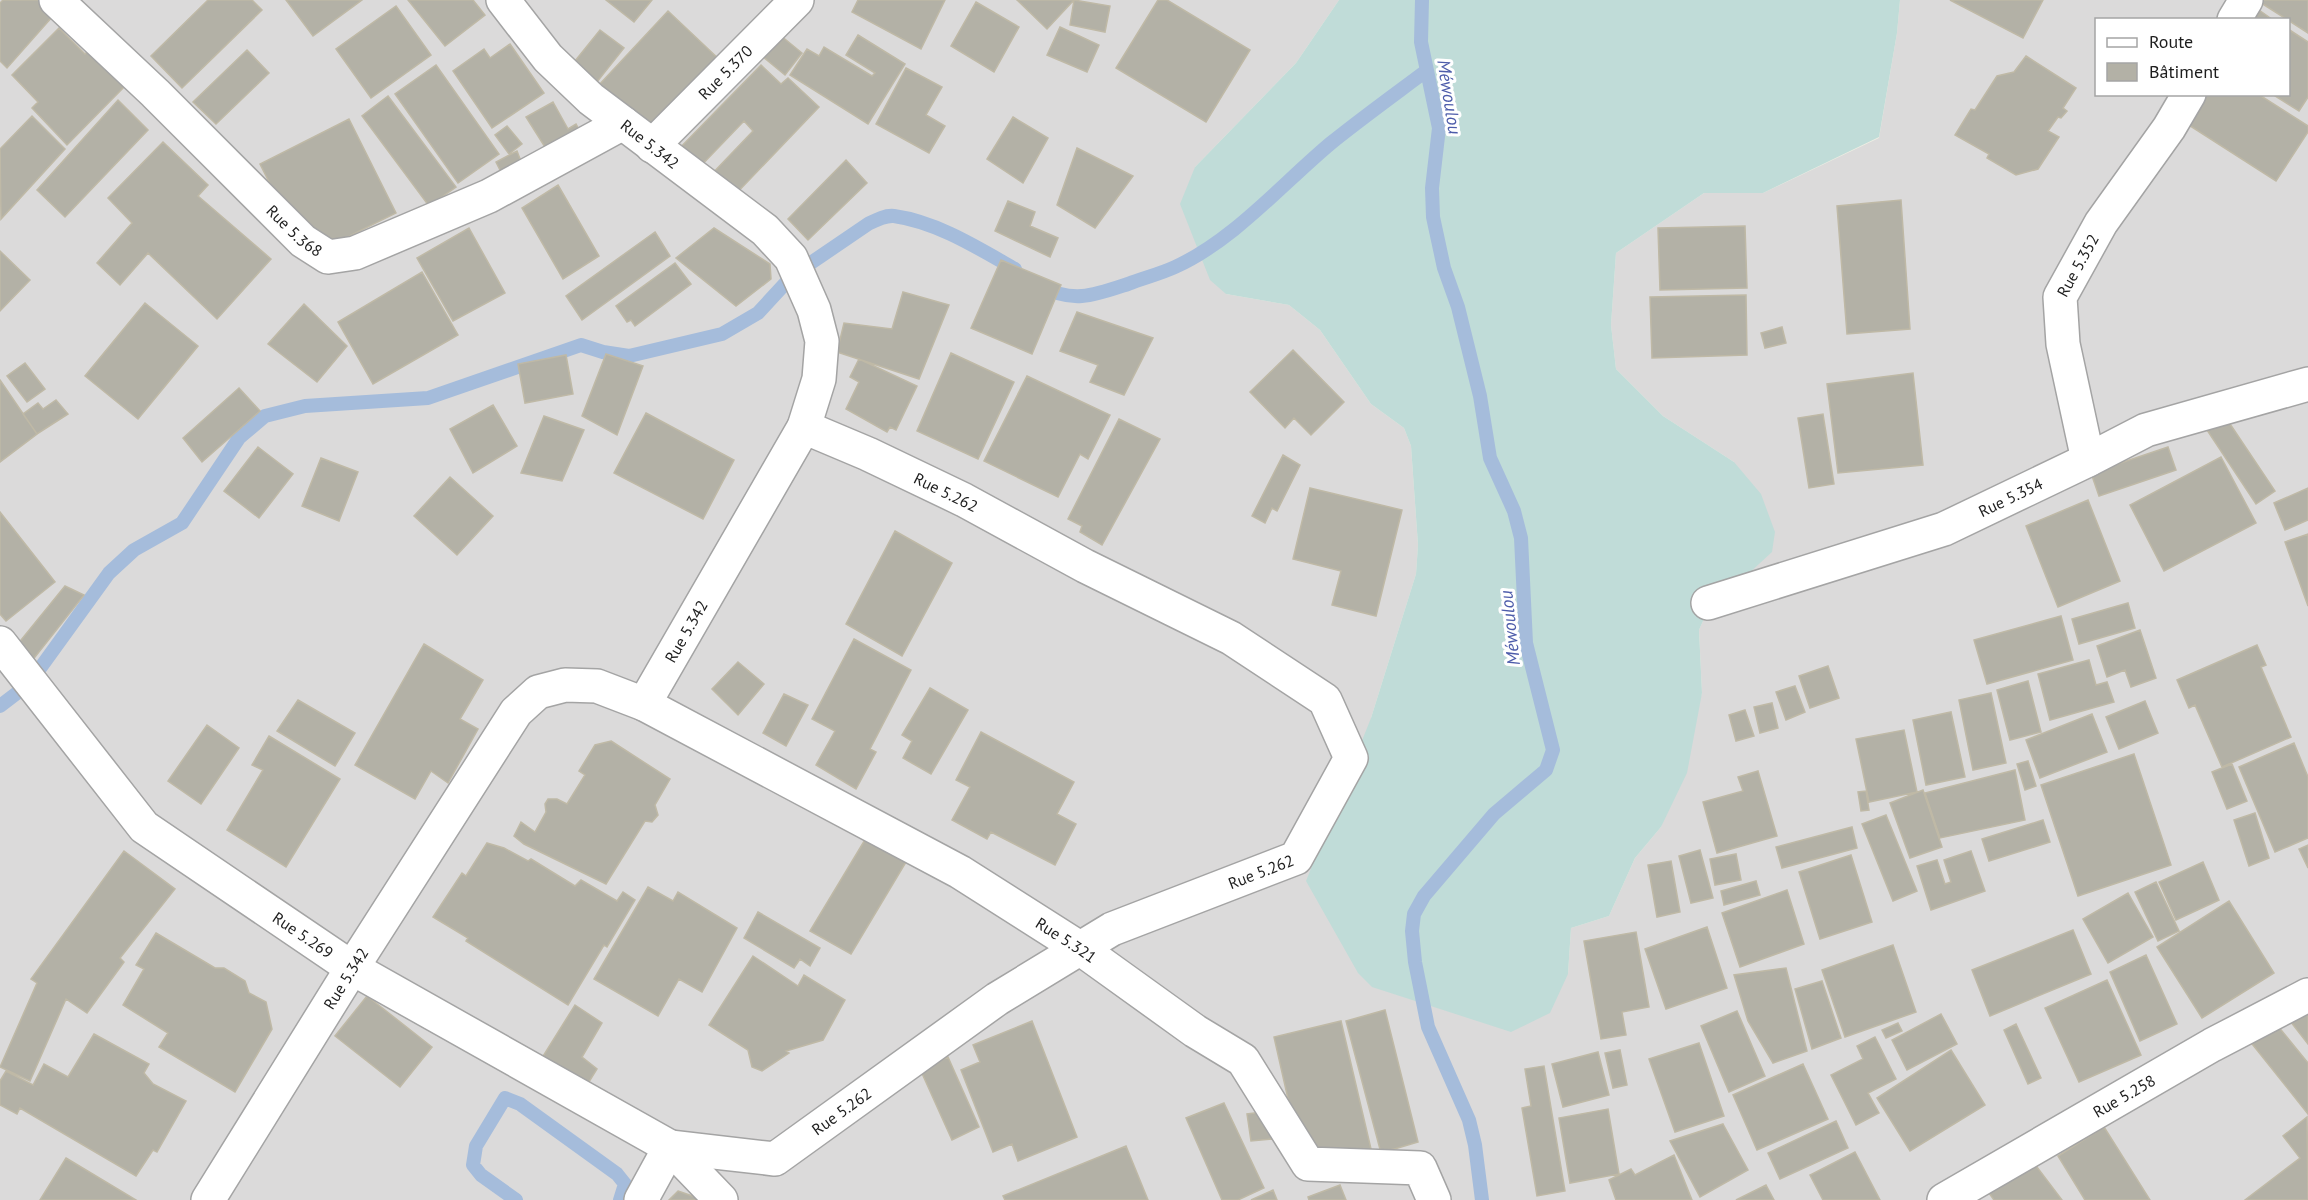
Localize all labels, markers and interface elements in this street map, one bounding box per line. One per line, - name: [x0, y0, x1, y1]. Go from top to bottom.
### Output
- legend: [2095, 18, 2290, 96]
- text: Route: [2149, 30, 2193, 53]
- street label: Rue 5.370: [694, 41, 757, 104]
- water label: Méwoulou: [1432, 58, 1467, 136]
- text: Bâtiment: [2149, 60, 2219, 83]
- street label: Rue 5.342: [617, 115, 683, 173]
- street label: Rue 5.368: [262, 200, 326, 261]
- street label: Rue 5.352: [2052, 230, 2103, 300]
- street label: Rue 5.262: [911, 468, 981, 516]
- street label: Rue 5.354: [1975, 473, 2046, 521]
- water label: Méwoulou: [1494, 589, 1525, 667]
- street label: Rue 5.342: [660, 597, 712, 666]
- street label: Rue 5.262: [1225, 850, 1297, 893]
- street label: Rue 5.269: [269, 907, 337, 963]
- street label: Rue 5.321: [1032, 913, 1101, 967]
- street label: Rue 5.342: [319, 944, 372, 1013]
- street label: Rue 5.258: [2089, 1070, 2159, 1122]
- street label: Rue 5.262: [808, 1083, 875, 1139]

